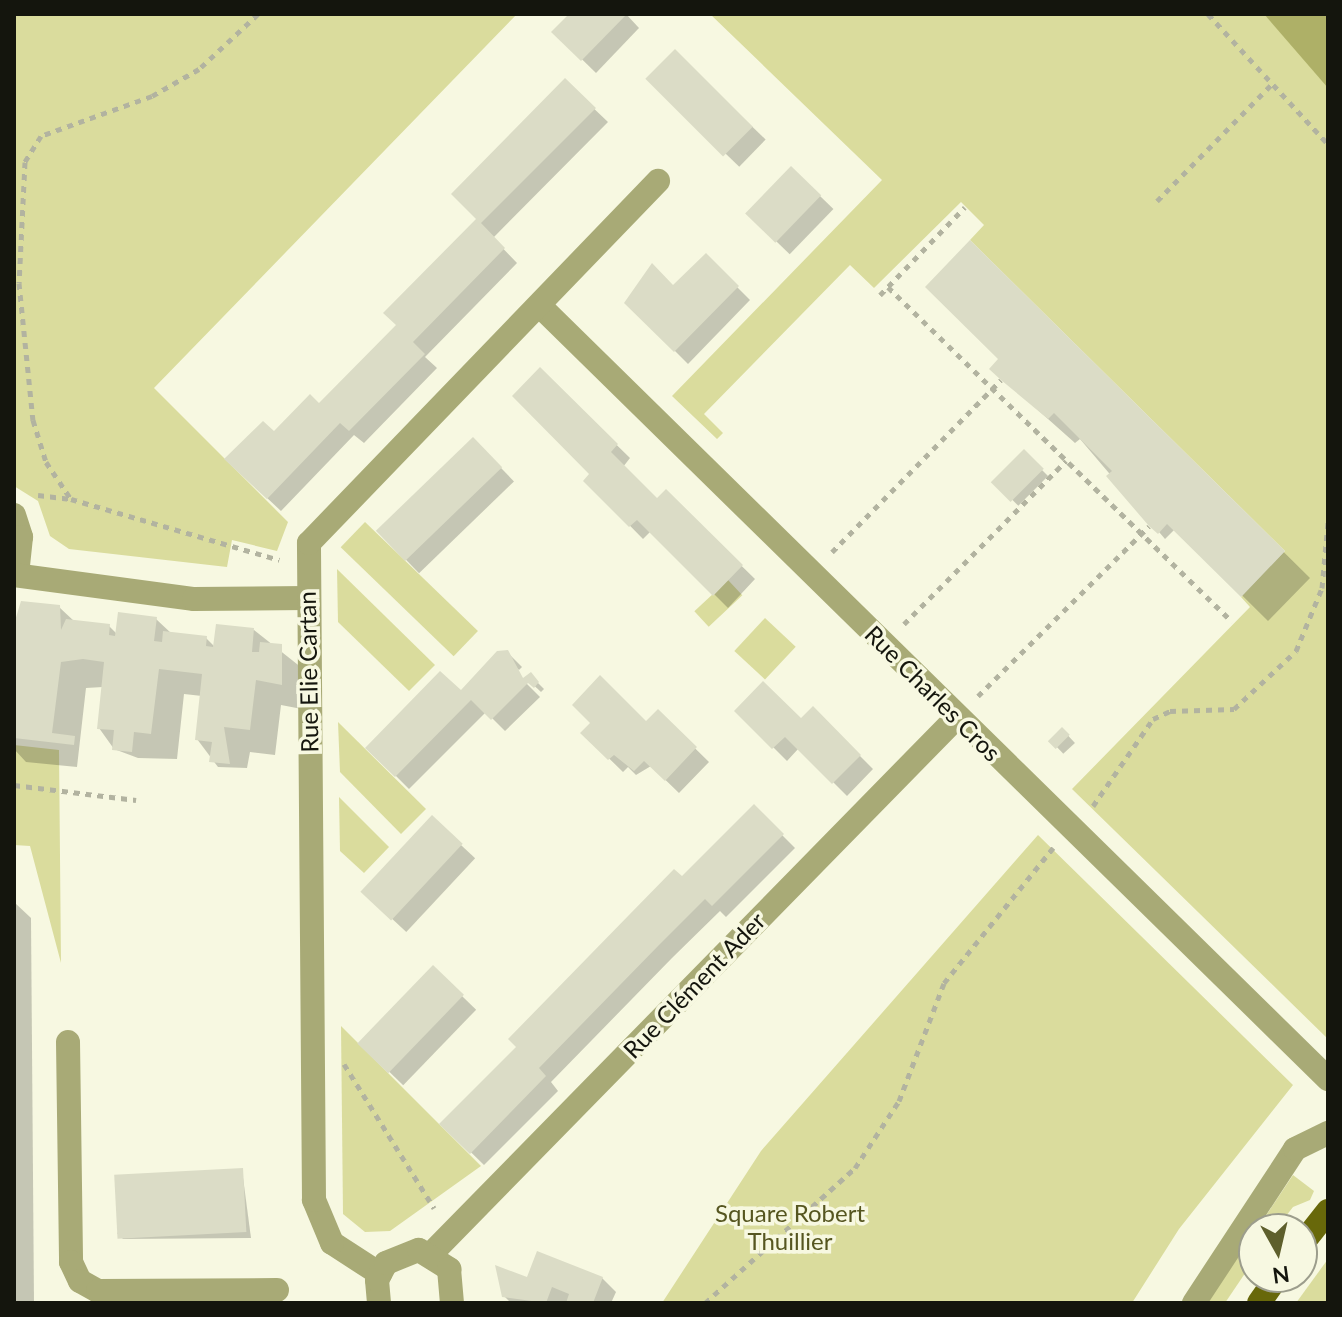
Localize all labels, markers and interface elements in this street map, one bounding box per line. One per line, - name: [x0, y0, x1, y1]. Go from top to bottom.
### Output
- street label: Rue Elie Cartan: [292, 591, 324, 753]
- street label: Rue Charles Cros: [859, 619, 1007, 767]
- street label: Rue Clément Ader: [617, 906, 771, 1064]
- park label: Square Robert Thuillier: [715, 1199, 865, 1255]
- north arrow: [1238, 1213, 1318, 1293]
- text: N: [1271, 1261, 1291, 1290]

